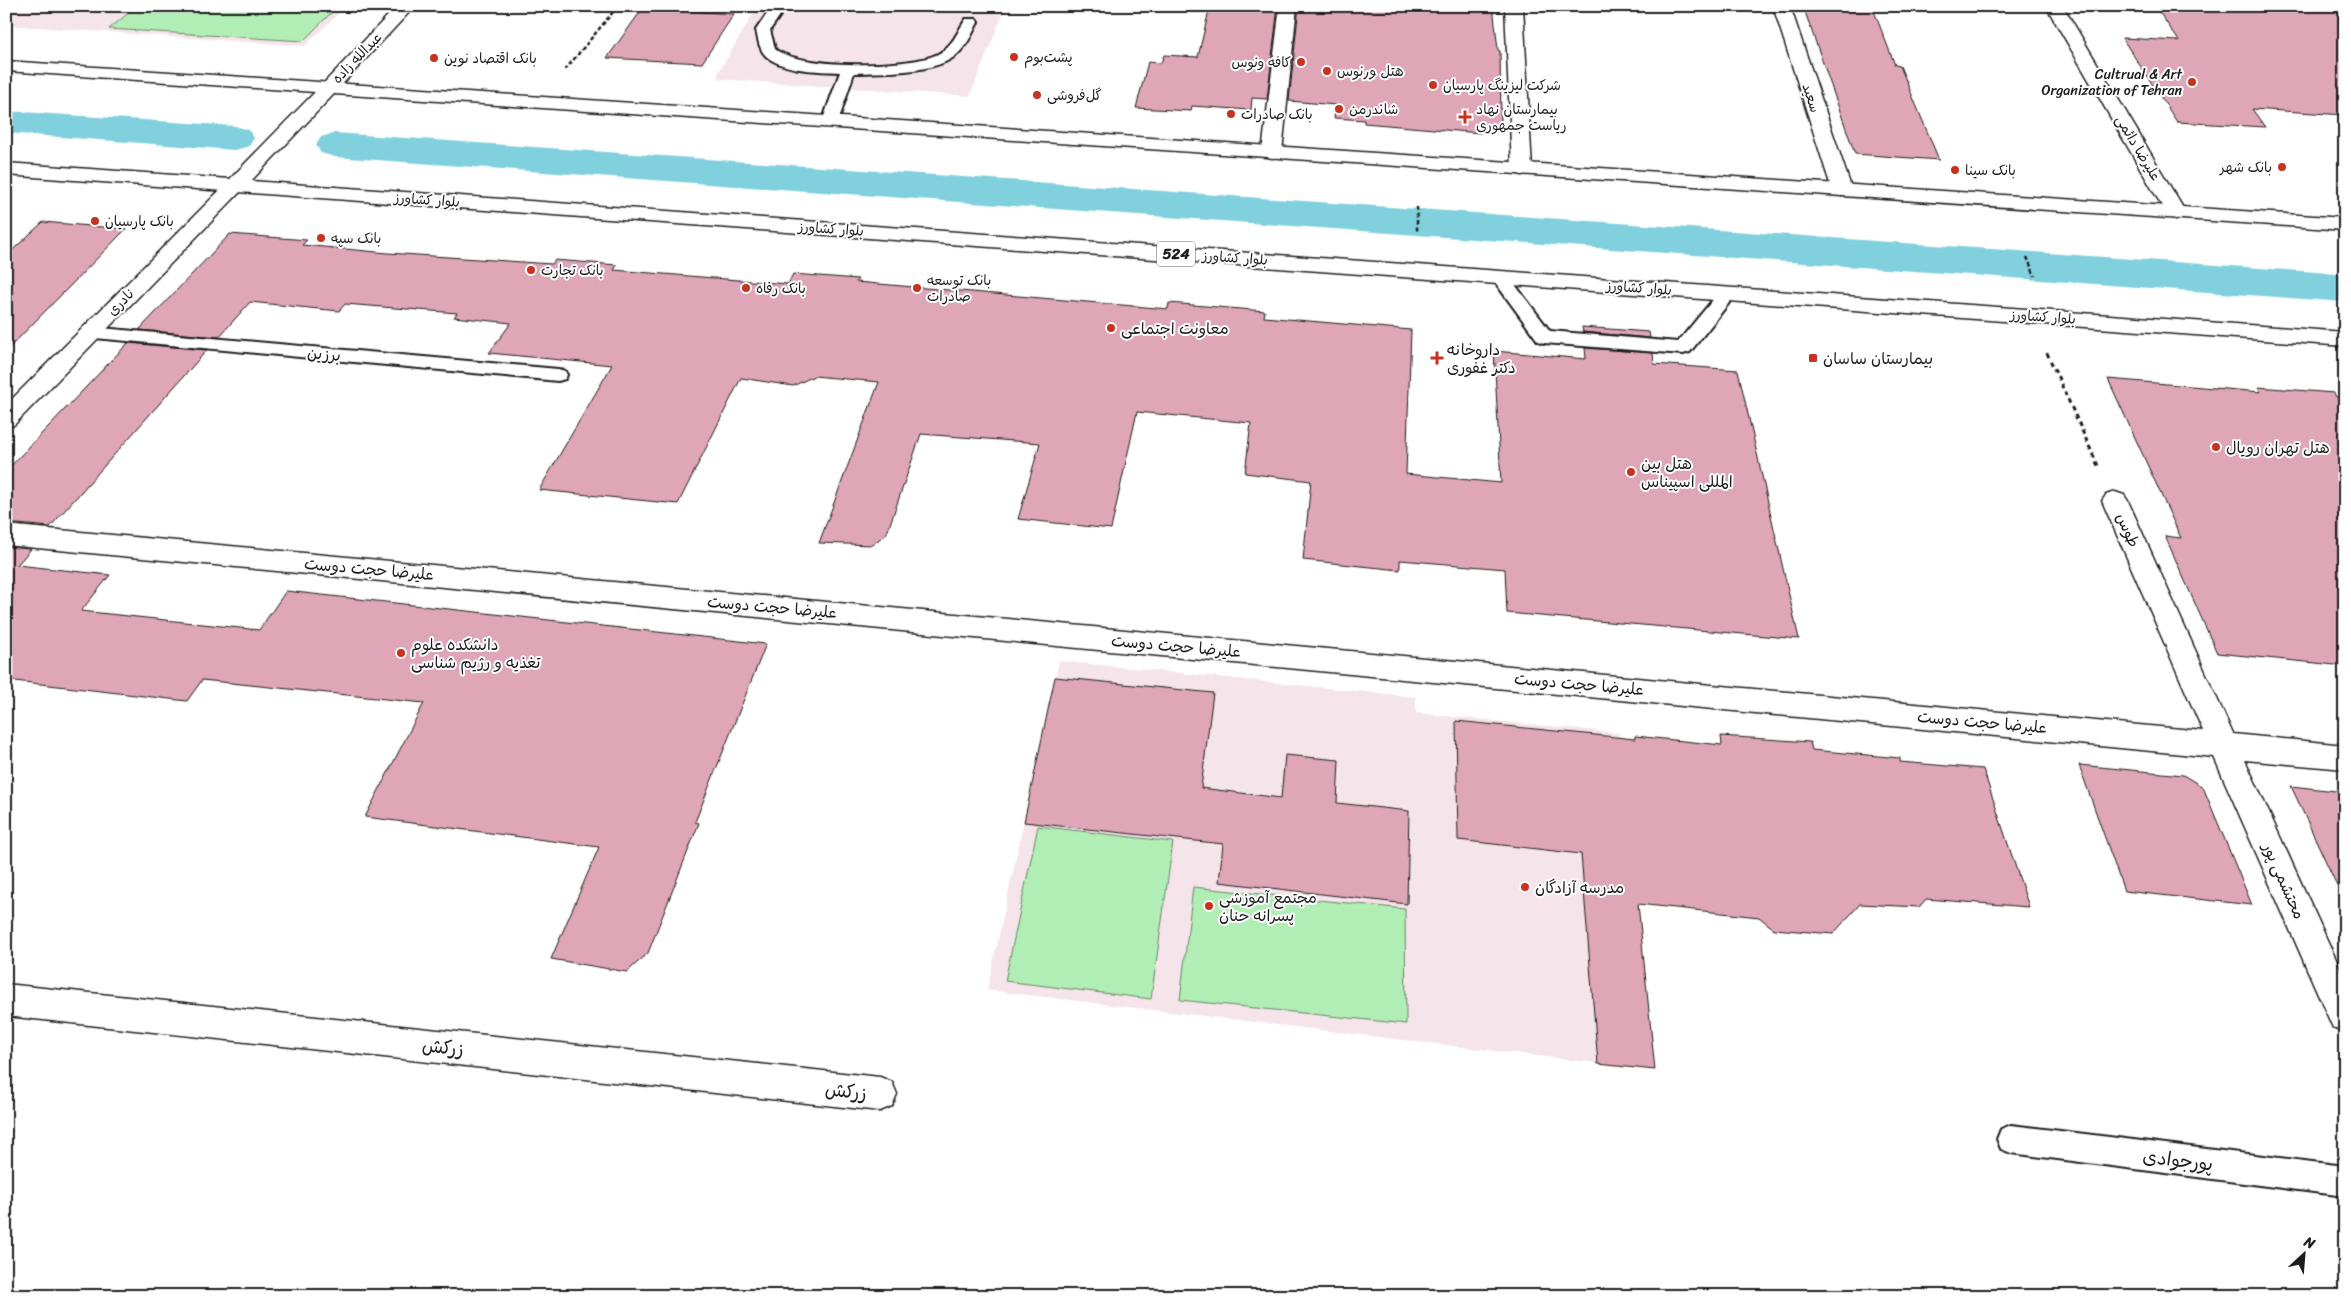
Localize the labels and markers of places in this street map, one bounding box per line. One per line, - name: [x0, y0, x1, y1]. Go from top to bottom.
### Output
- place label: پشت‌بوم: [1024, 45, 1073, 70]
- place label: بانک اقتصاد نوین: [444, 46, 537, 71]
- place label: کافه ونوس: [1231, 50, 1291, 75]
- marker: پشت‌بوم: [1008, 51, 1020, 63]
- marker: بانک اقتصاد نوین: [428, 52, 440, 64]
- marker: کافه ونوس: [1295, 56, 1307, 68]
- place label: هتل ورنوس: [1337, 59, 1404, 84]
- place label: Cultrual & Art Organization of Tehran: [2041, 62, 2183, 103]
- marker: هتل ورنوس: [1321, 65, 1333, 77]
- place label: شرکت لیزینگ پارسیان: [1443, 73, 1561, 98]
- marker: Cultrual & Art Organization of Tehran: [2186, 76, 2198, 88]
- marker: شرکت لیزینگ پارسیان: [1427, 79, 1439, 91]
- place label: گل‌فروشی: [1047, 83, 1102, 108]
- marker: گل‌فروشی: [1031, 89, 1043, 101]
- place label: شاندرمن: [1349, 97, 1398, 122]
- place label: بیمارستان نهاد ریاست جمهوری: [1476, 97, 1567, 138]
- place label: بانک صادرات: [1241, 102, 1313, 127]
- marker: شاندرمن: [1333, 103, 1345, 115]
- marker: بانک صادرات: [1225, 108, 1237, 120]
- marker: بیمارستان نهاد ریاست جمهوری: [1458, 110, 1472, 124]
- place label: بانک شهر: [2219, 155, 2272, 180]
- place label: بانک سینا: [1965, 158, 2016, 183]
- marker: بانک شهر: [2276, 161, 2288, 173]
- marker: بانک سینا: [1949, 164, 1961, 176]
- place label: بانک پارسیان: [105, 209, 174, 234]
- marker: بانک پارسیان: [89, 215, 101, 227]
- place label: بانک سپه: [331, 226, 381, 251]
- marker: بانک سپه: [315, 232, 327, 244]
- place label: بانک تجارت: [541, 258, 604, 283]
- marker: بانک تجارت: [525, 264, 537, 276]
- place label: بانک توسعه صادرات: [927, 268, 991, 309]
- place label: بانک رفاه: [756, 276, 806, 301]
- marker: بانک رفاه: [740, 282, 752, 294]
- marker: بانک توسعه صادرات: [911, 282, 923, 294]
- place label: معاونت اجتماعی: [1121, 314, 1229, 343]
- marker: معاونت اجتماعی: [1105, 322, 1117, 334]
- place label: داروخانه دکتر غفوری: [1447, 335, 1516, 382]
- place label: بیمارستان ساسان: [1823, 344, 1933, 373]
- marker: داروخانه دکتر غفوری: [1431, 352, 1443, 364]
- marker: بیمارستان ساسان: [1807, 352, 1819, 364]
- place label: هتل تهران رویال: [2226, 433, 2330, 462]
- marker: هتل تهران رویال: [2210, 441, 2222, 453]
- place label: هتل بین المللی اسپیناس: [1641, 449, 1733, 496]
- marker: هتل بین المللی اسپیناس: [1625, 466, 1637, 478]
- place label: دانشکده علوم تغذیه و رژیم شناسی: [411, 630, 541, 677]
- marker: دانشکده علوم تغذیه و رژیم شناسی: [395, 647, 407, 659]
- place label: مدرسه آزادگان: [1535, 873, 1624, 902]
- marker: مدرسه آزادگان: [1519, 881, 1531, 893]
- place label: مجتمع آموزشی پسرانه حنان: [1219, 883, 1317, 930]
- marker: مجتمع آموزشی پسرانه حنان: [1203, 900, 1215, 912]

